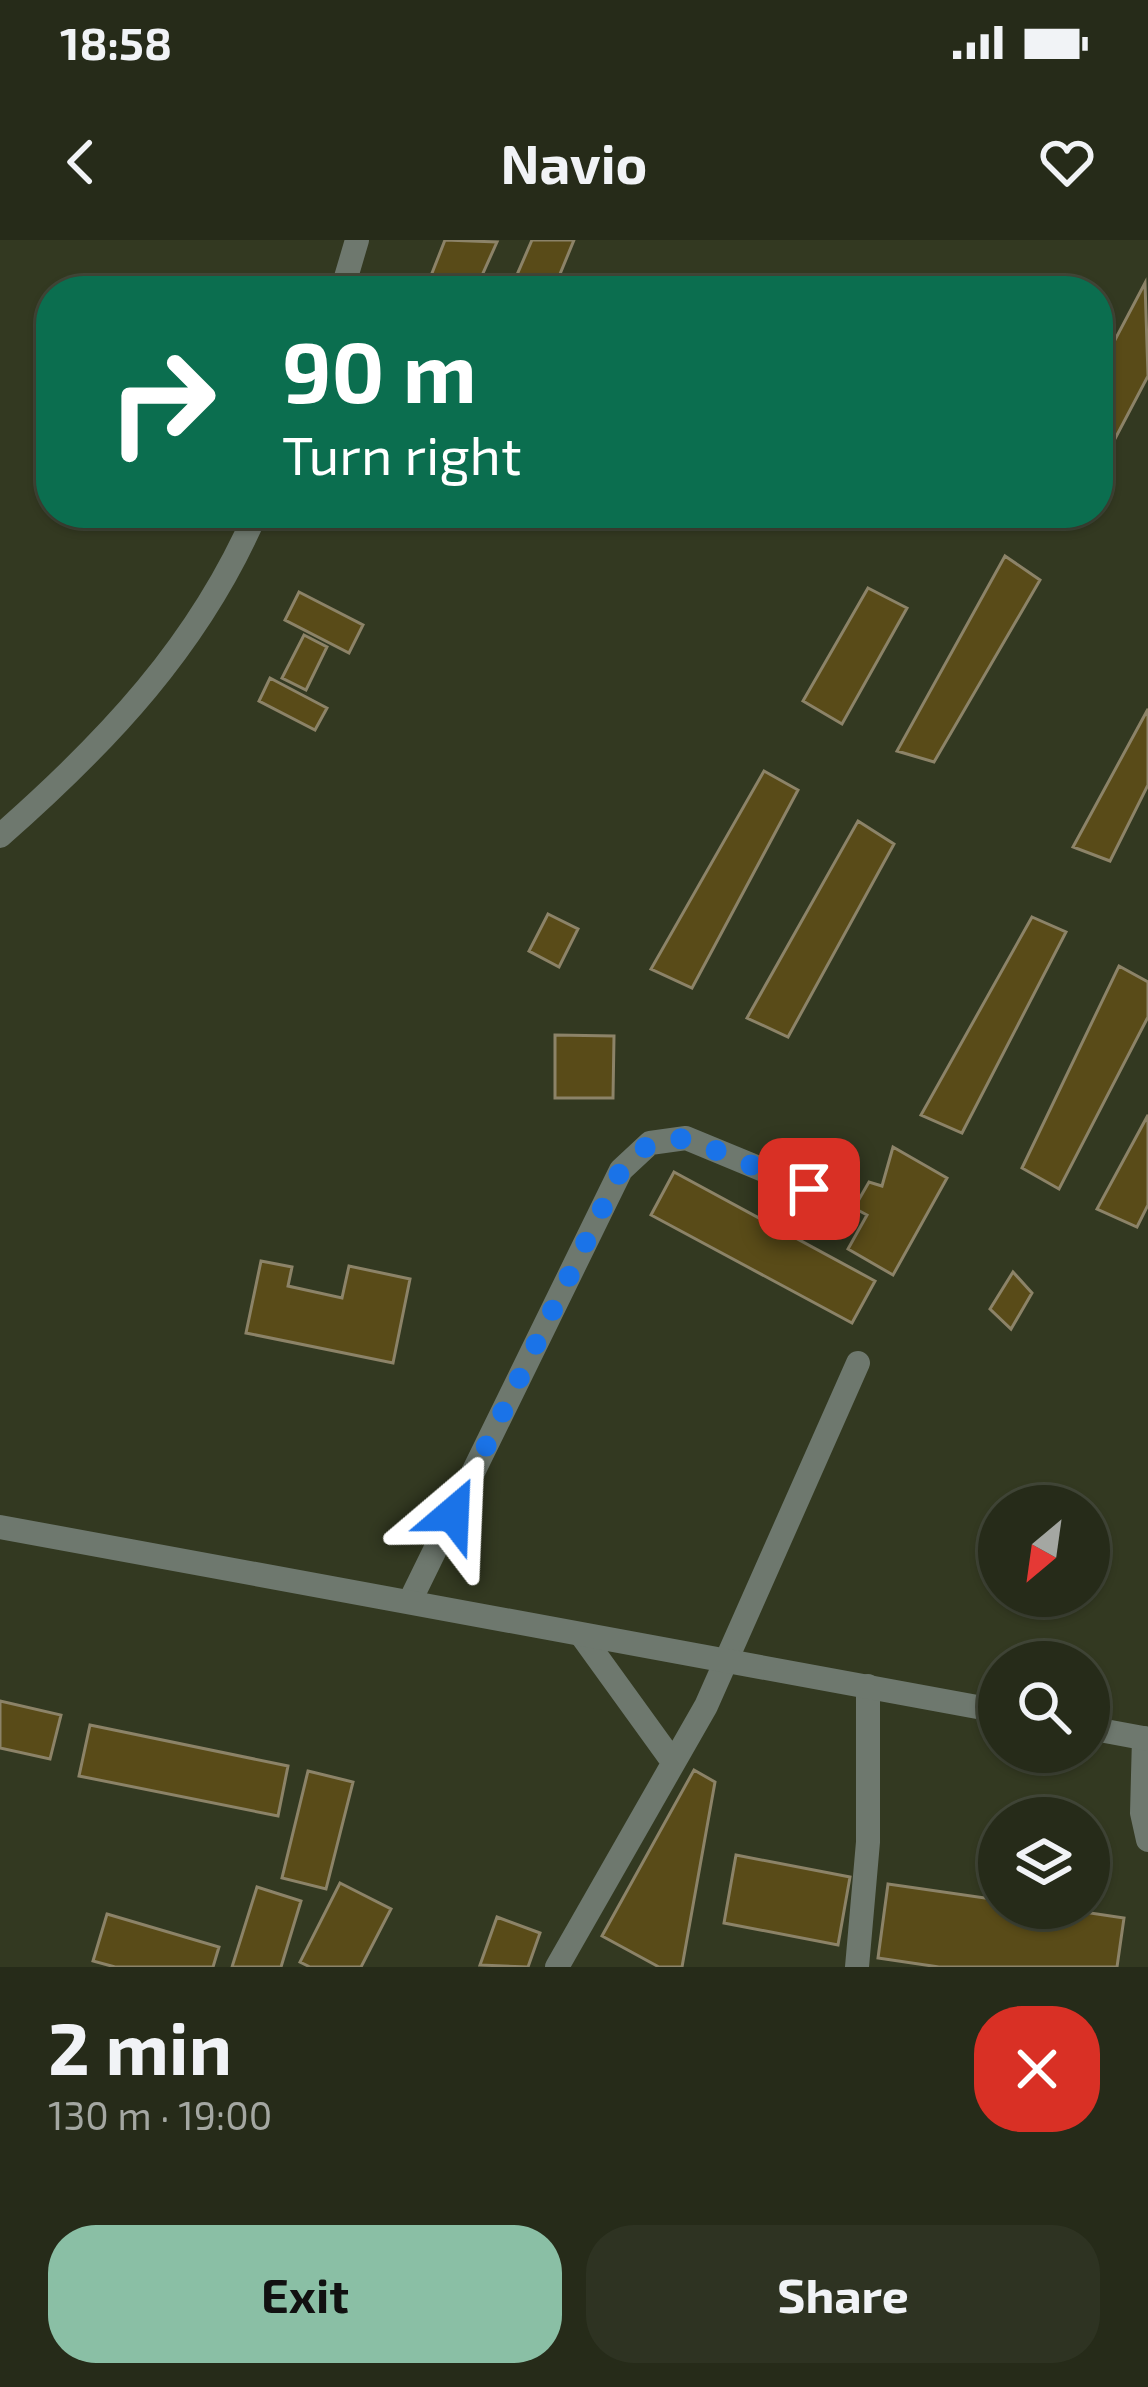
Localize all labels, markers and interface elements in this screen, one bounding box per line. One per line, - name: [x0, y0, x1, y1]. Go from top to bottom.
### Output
- text: 18:58: [60, 15, 172, 69]
- icon: back: [48, 129, 114, 195]
- icon: heart: [1034, 129, 1100, 195]
- text: Navio: [501, 130, 647, 195]
- text: 90 m: [282, 319, 477, 420]
- icon: right: [84, 324, 240, 480]
- text: Turn right: [282, 421, 522, 486]
- pin: [758, 1138, 860, 1240]
- icon: arrive: [776, 1156, 842, 1222]
- position arrow: [390, 1451, 516, 1577]
- north arrow: [978, 1485, 1110, 1617]
- map controls: [978, 1485, 1110, 1929]
- button: search: [978, 1641, 1110, 1773]
- button: layers: [978, 1797, 1110, 1929]
- text: 2 min: [48, 2003, 232, 2089]
- button: close: [974, 2006, 1100, 2132]
- text: 130 m · 19:00: [48, 2091, 272, 2138]
- button: Exit: [48, 2225, 562, 2363]
- button: Share: [586, 2225, 1100, 2363]

